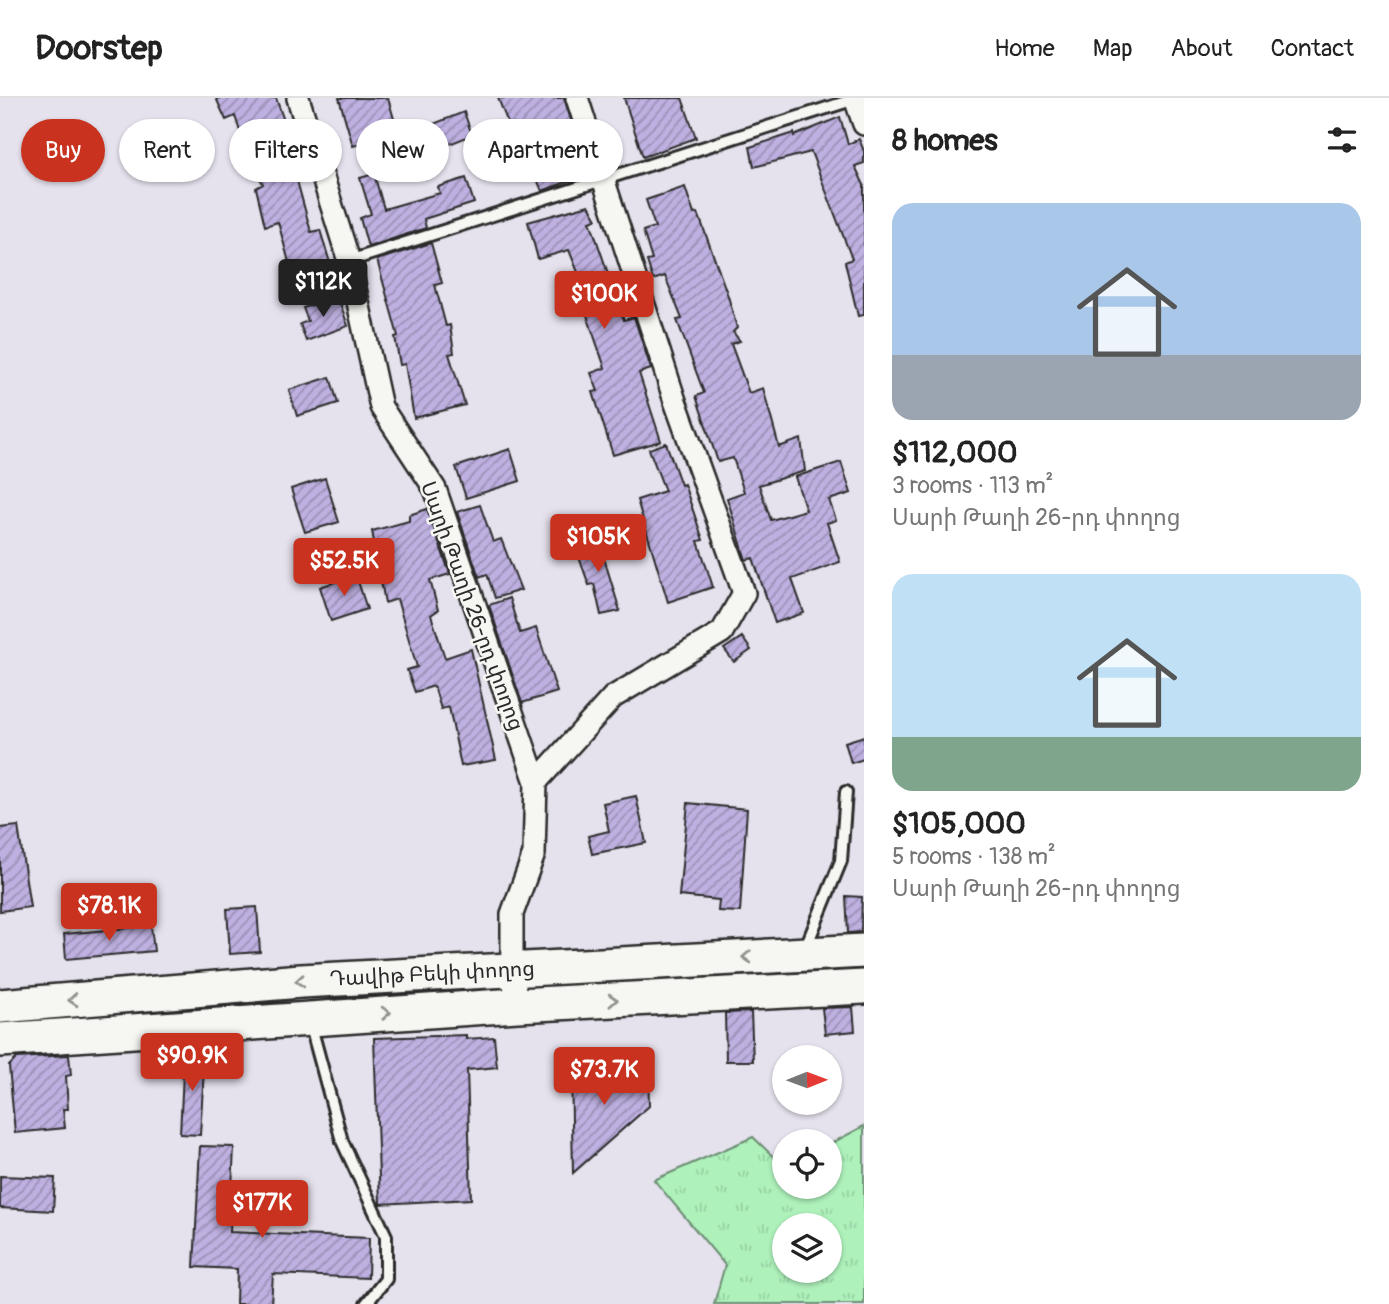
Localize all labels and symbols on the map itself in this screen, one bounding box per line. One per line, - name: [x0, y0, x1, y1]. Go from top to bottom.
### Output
- pin: $112K: [274, 260, 372, 319]
- pin: $100K: [555, 272, 653, 331]
- street label: Սարի Թաղի 26-րդ փողոց: [414, 478, 530, 734]
- pin: $105K: [549, 514, 647, 574]
- pin: $52.5K: [287, 538, 401, 598]
- pin: $78.1K: [52, 884, 166, 943]
- one-way arrow: [741, 950, 752, 965]
- street label: Դավիթ Բեկի փողոց: [329, 955, 535, 993]
- one-way arrow: [294, 973, 305, 988]
- one-way arrow: [67, 992, 78, 1007]
- one-way arrow: [608, 993, 619, 1008]
- one-way arrow: [381, 1006, 392, 1021]
- pin: $90.9K: [135, 1034, 249, 1093]
- north arrow: [772, 1045, 842, 1115]
- pin: $73.7K: [547, 1048, 661, 1107]
- pin: $177K: [213, 1180, 311, 1240]

